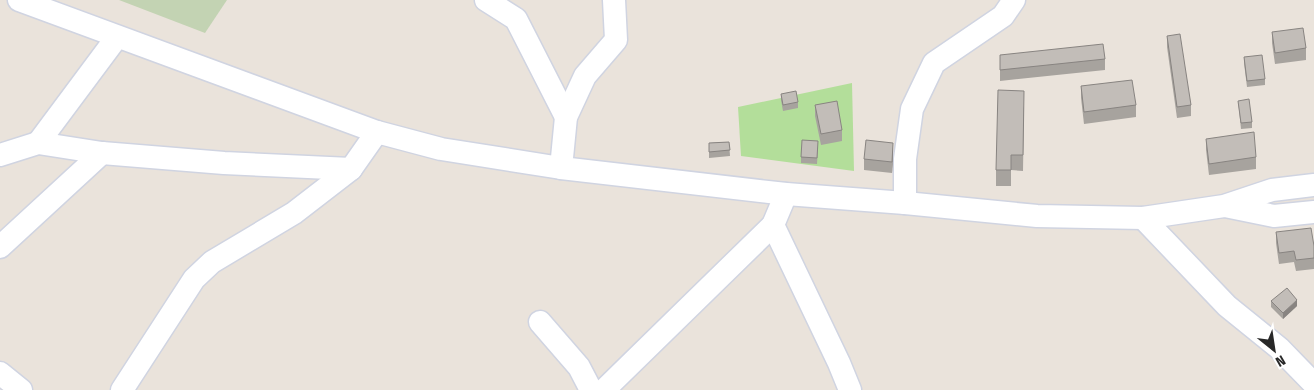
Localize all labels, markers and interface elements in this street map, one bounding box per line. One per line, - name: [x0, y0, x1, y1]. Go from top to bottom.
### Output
- north arrow: [1249, 325, 1299, 375]
- text: N: [1272, 351, 1288, 370]

